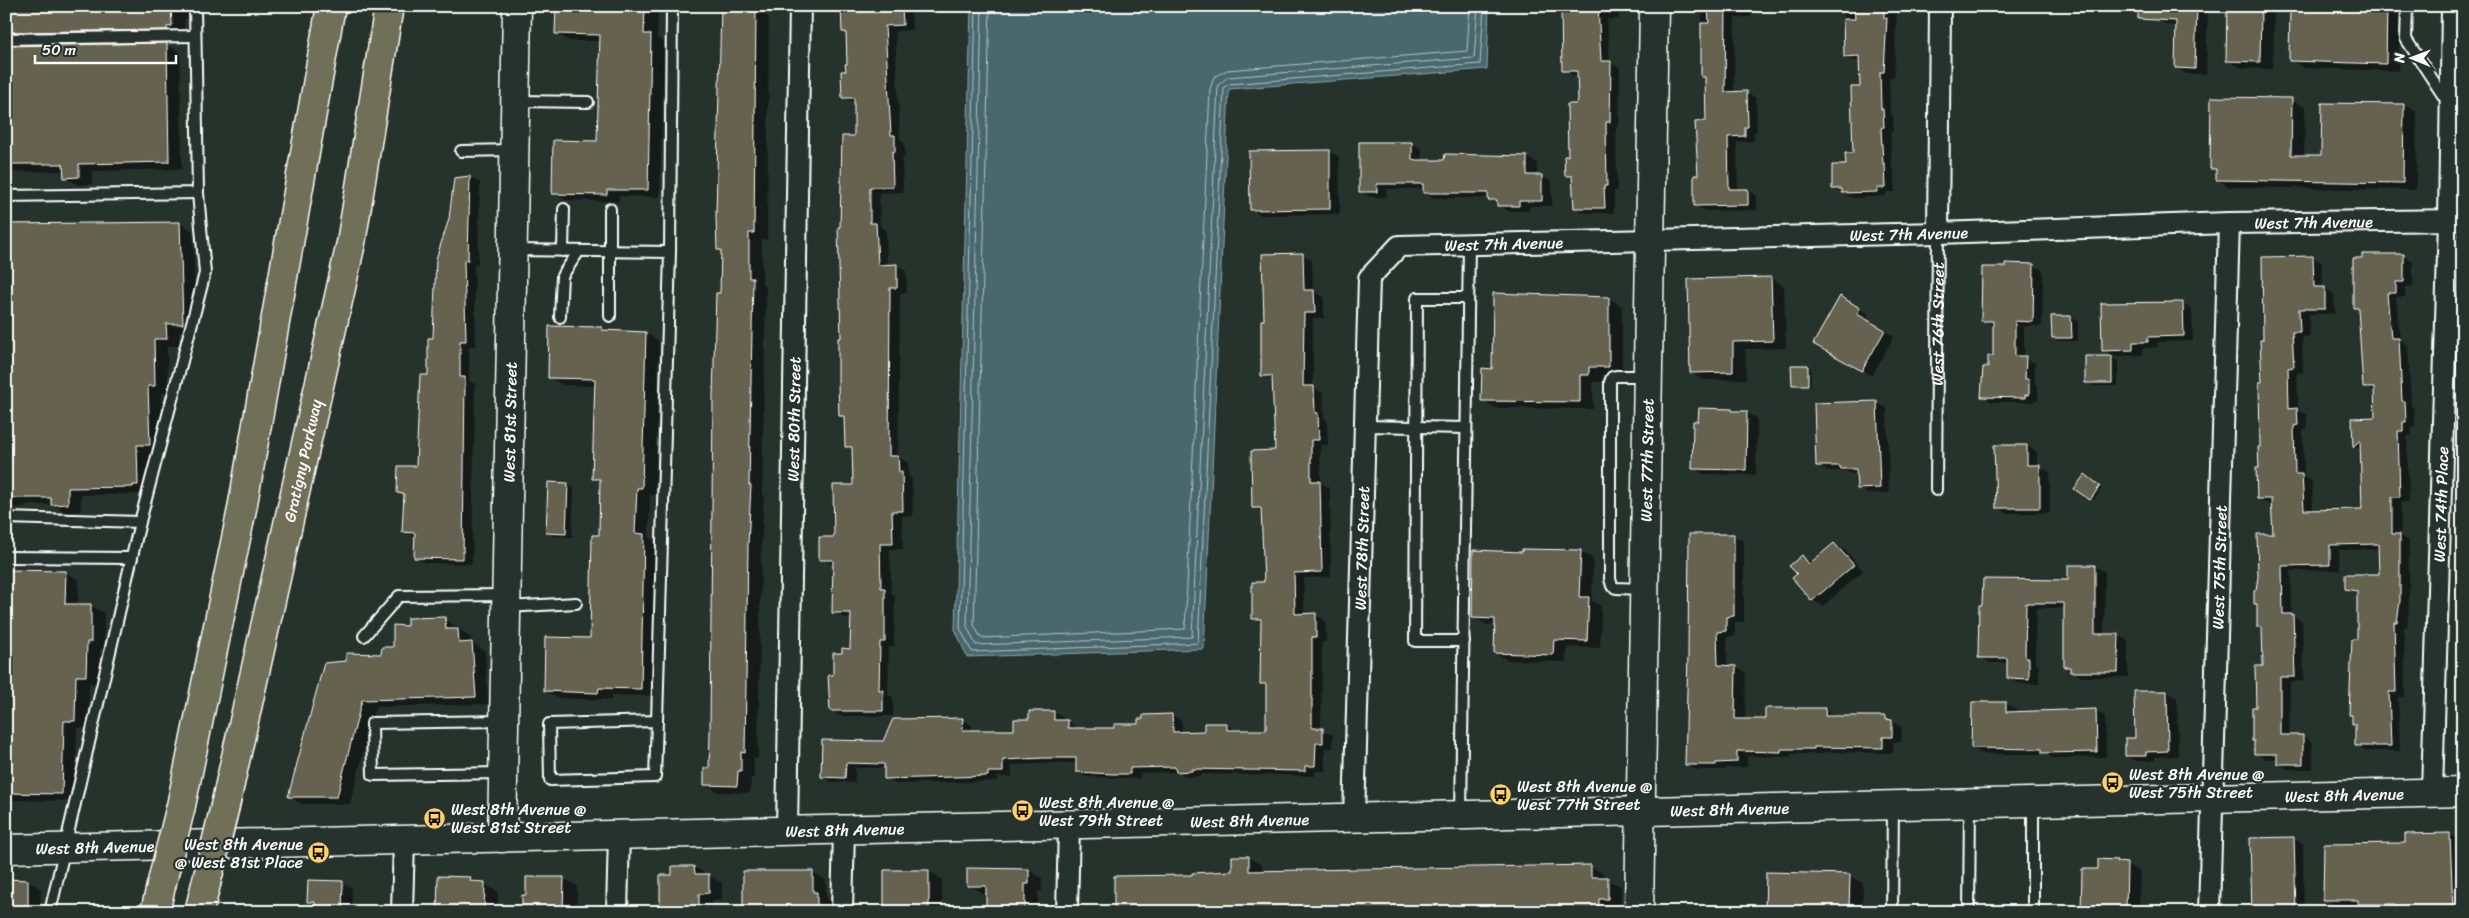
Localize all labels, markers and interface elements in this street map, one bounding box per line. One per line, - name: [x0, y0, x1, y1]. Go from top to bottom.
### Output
- scale bar: [35, 32, 176, 64]
- north arrow: [2386, 32, 2436, 82]
- text: 50 m: [42, 37, 77, 63]
- text: N: [2387, 52, 2412, 64]
- street label: West 7th Avenue: [2254, 207, 2373, 237]
- street label: West 7th Avenue: [1849, 217, 1969, 250]
- street label: West 7th Avenue: [1444, 228, 1564, 259]
- street label: West 76th Street: [1922, 262, 1952, 386]
- street label: West 80th Street: [778, 356, 809, 482]
- street label: West 81st Street: [494, 362, 525, 483]
- street label: Gratigny Parkway: [274, 395, 330, 525]
- street label: West 77th Street: [1631, 398, 1662, 522]
- street label: West 74th Place: [2424, 446, 2457, 562]
- street label: West 78th Street: [1345, 486, 1378, 610]
- street label: West 75th Street: [2203, 505, 2235, 630]
- place label: West 8th Avenue @ West 75th Street: [2129, 760, 2264, 807]
- bus stop icon: West 8th Avenue @ West 75th Street: [2101, 771, 2125, 795]
- place label: West 8th Avenue @ West 77th Street: [1517, 772, 1652, 819]
- street label: West 8th Avenue: [2285, 779, 2404, 811]
- bus stop icon: West 8th Avenue @ West 77th Street: [1489, 783, 1513, 807]
- place label: West 8th Avenue @ West 79th Street: [1039, 788, 1174, 835]
- street label: West 8th Avenue: [1670, 793, 1790, 825]
- place label: West 8th Avenue @ West 81st Street: [451, 795, 586, 842]
- bus stop icon: West 8th Avenue @ West 79th Street: [1011, 799, 1035, 823]
- street label: West 8th Avenue: [1190, 804, 1310, 836]
- bus stop icon: West 8th Avenue @ West 81st Street: [423, 806, 447, 830]
- street label: West 8th Avenue: [785, 814, 905, 845]
- place label: West 8th Avenue @ West 81st Place: [175, 830, 303, 877]
- street label: West 8th Avenue: [35, 831, 155, 863]
- bus stop icon: West 8th Avenue @ West 81st Place: [307, 841, 331, 865]

